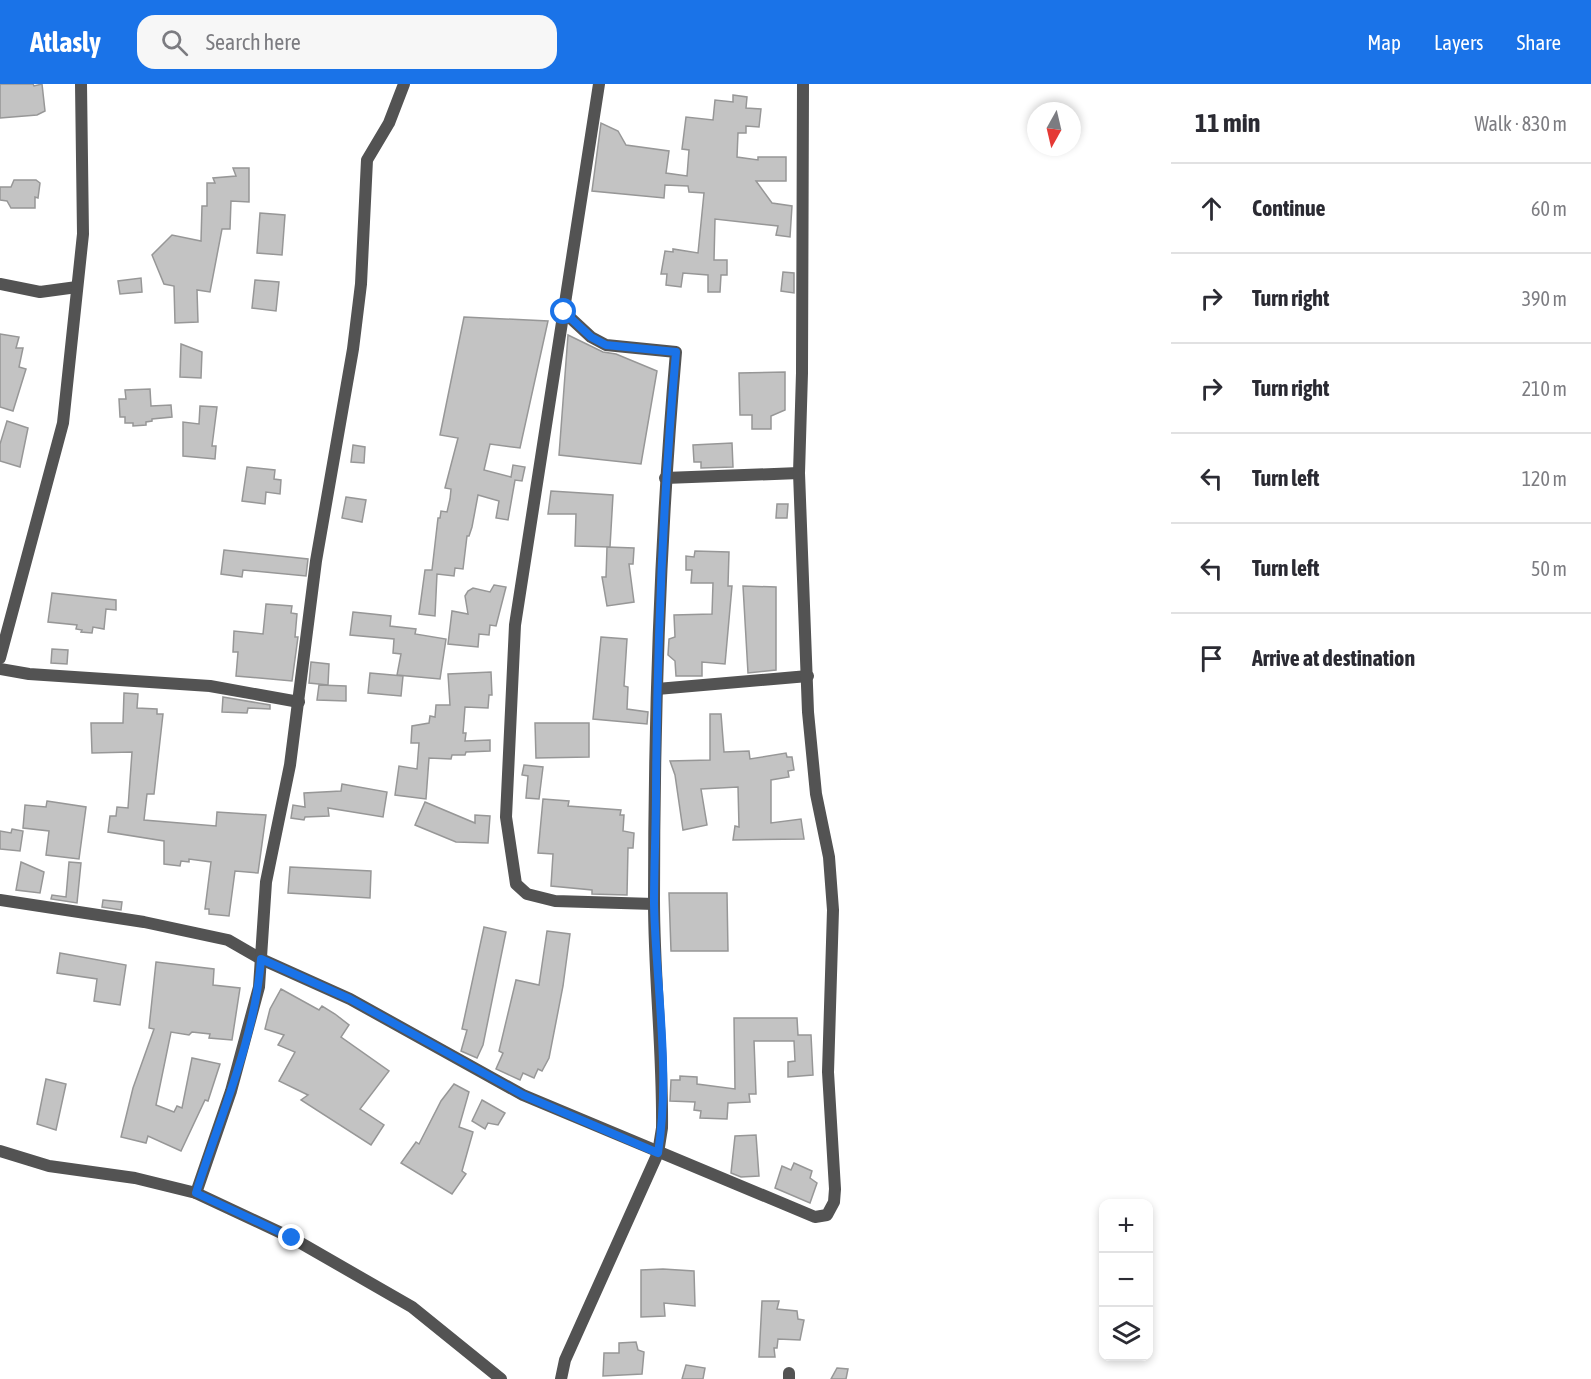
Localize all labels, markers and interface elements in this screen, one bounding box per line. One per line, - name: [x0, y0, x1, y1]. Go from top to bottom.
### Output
- search box: [137, 15, 557, 69]
- text: Atlasly: [30, 26, 101, 58]
- icon: search: [158, 26, 191, 59]
- text: Search here: [206, 29, 301, 55]
- text: Map: [1367, 30, 1401, 54]
- text: Layers: [1434, 30, 1484, 54]
- text: Share: [1517, 30, 1561, 54]
- north arrow: [1027, 102, 1081, 156]
- text: 11 min: [1195, 108, 1260, 138]
- text: Walk · 830 m: [1475, 112, 1567, 135]
- icon: ahead: [1195, 192, 1228, 225]
- text: Continue: [1252, 195, 1326, 221]
- text: 60 m: [1531, 197, 1567, 220]
- icon: right: [1195, 282, 1228, 315]
- text: Turn right: [1252, 285, 1329, 311]
- text: 390 m: [1522, 287, 1567, 310]
- route start: [550, 298, 576, 324]
- icon: right: [1195, 372, 1228, 405]
- text: Turn right: [1252, 375, 1329, 401]
- text: 210 m: [1522, 377, 1567, 400]
- icon: left: [1195, 462, 1228, 495]
- text: Turn left: [1252, 465, 1319, 491]
- text: 120 m: [1522, 467, 1567, 490]
- icon: left: [1195, 552, 1228, 585]
- text: Turn left: [1252, 555, 1319, 581]
- text: 50 m: [1531, 557, 1567, 580]
- icon: arrive: [1195, 642, 1228, 675]
- text: Arrive at destination: [1252, 645, 1415, 671]
- map controls: [1099, 1199, 1153, 1361]
- button: +: [1099, 1199, 1153, 1253]
- route end: [278, 1224, 304, 1250]
- button: −: [1099, 1253, 1153, 1307]
- button: layers: [1099, 1307, 1153, 1361]

